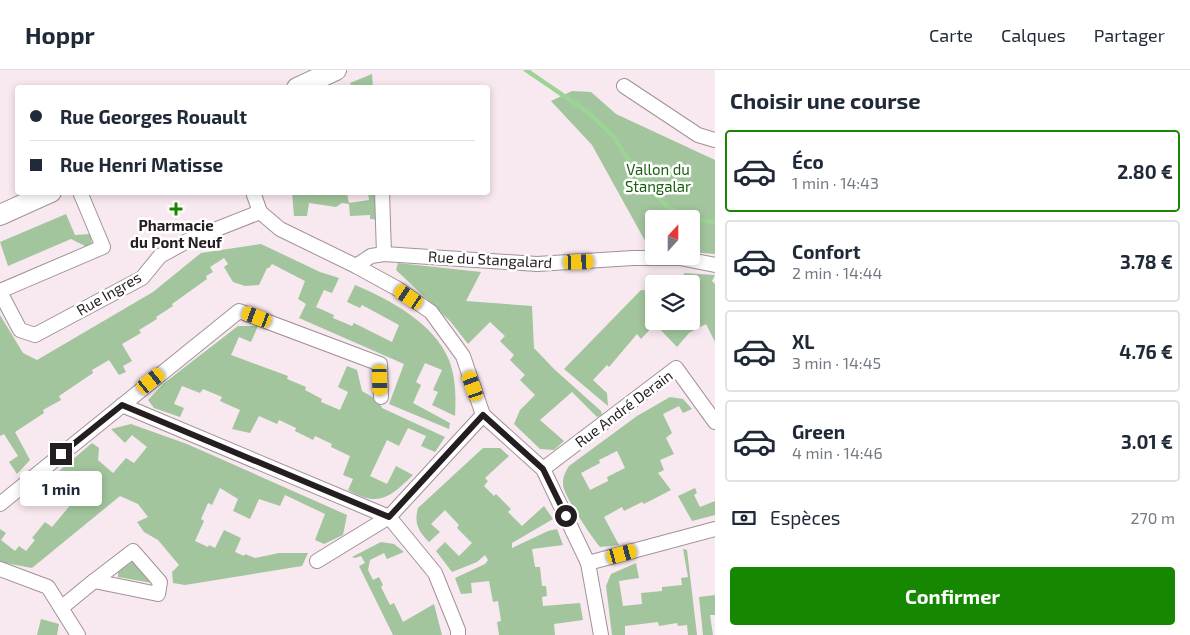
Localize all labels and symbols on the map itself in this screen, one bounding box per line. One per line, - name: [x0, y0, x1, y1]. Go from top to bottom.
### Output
- park label: Vallon du Stangalar: [625, 160, 691, 195]
- marker: Pharmacie du Pont Neuf: [170, 203, 182, 215]
- north arrow: [645, 210, 700, 265]
- place label: Pharmacie du Pont Neuf: [130, 216, 223, 251]
- street label: Rue du Stangalard: [427, 247, 553, 271]
- car: [563, 254, 594, 270]
- street label: Rue Ingres: [73, 267, 144, 319]
- car: [392, 282, 425, 312]
- car: [240, 305, 273, 329]
- car: [371, 365, 388, 395]
- car: [134, 366, 167, 396]
- street label: Rue André Derain: [571, 366, 676, 451]
- car: [461, 369, 484, 403]
- route end: [50, 443, 72, 465]
- callout: 1 min: [20, 472, 102, 506]
- route start: [555, 505, 577, 527]
- car: [605, 543, 638, 565]

